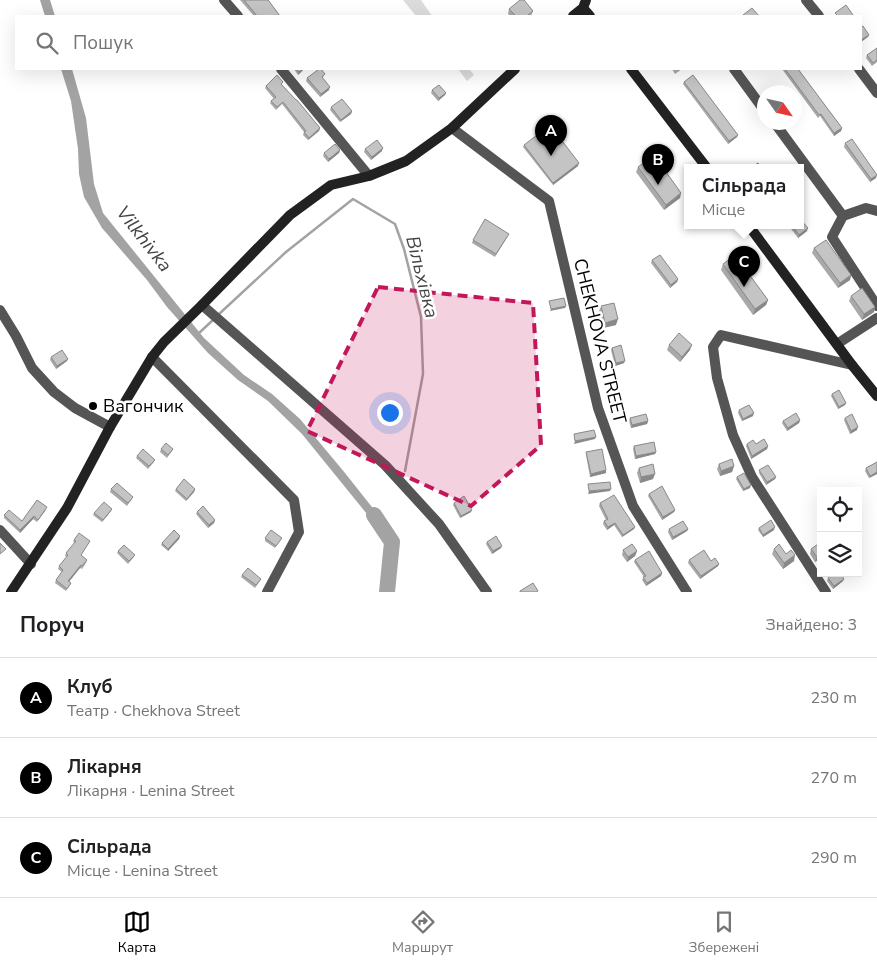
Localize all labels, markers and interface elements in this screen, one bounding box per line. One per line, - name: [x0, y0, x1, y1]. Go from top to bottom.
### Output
- search box: [15, 15, 862, 70]
- icon: search: [33, 29, 61, 57]
- text: Пошук: [73, 30, 133, 56]
- north arrow: [757, 85, 802, 130]
- pin: A: [535, 115, 567, 156]
- pin: B: [642, 144, 674, 185]
- popup: [684, 164, 804, 229]
- text: Сільрада: [702, 173, 786, 199]
- text: Місце: [702, 199, 745, 221]
- water label: Vilkhivka: [110, 201, 178, 277]
- water label: Вільхівка: [399, 233, 445, 321]
- pin: C: [728, 246, 760, 287]
- street label: CHEKHOVA STREET: [568, 256, 632, 426]
- place label: Вагончик: [103, 394, 184, 418]
- marker: Вагончик: [87, 400, 99, 412]
- your location: [377, 400, 403, 426]
- map controls: [817, 487, 862, 577]
- button: locate: [817, 487, 862, 532]
- button: layers: [817, 532, 862, 577]
- text: Поруч: [20, 611, 85, 639]
- text: Знайдено: 3: [765, 614, 857, 636]
- text: Клуб: [67, 674, 113, 700]
- text: A: [30, 687, 42, 709]
- text: 230 m: [810, 687, 857, 709]
- text: Театр · Chekhova Street: [67, 700, 240, 722]
- text: Лікарня: [67, 754, 142, 780]
- text: B: [30, 767, 42, 789]
- text: 270 m: [810, 767, 857, 789]
- text: Лікарня · Lenina Street: [67, 780, 234, 802]
- text: Сільрада: [67, 834, 152, 860]
- text: C: [31, 847, 41, 869]
- text: 290 m: [810, 847, 857, 869]
- text: Місце · Lenina Street: [67, 860, 218, 882]
- tab: Карта: [118, 908, 156, 957]
- tab: Маршрут: [392, 908, 453, 957]
- tab: Збережені: [689, 908, 759, 957]

